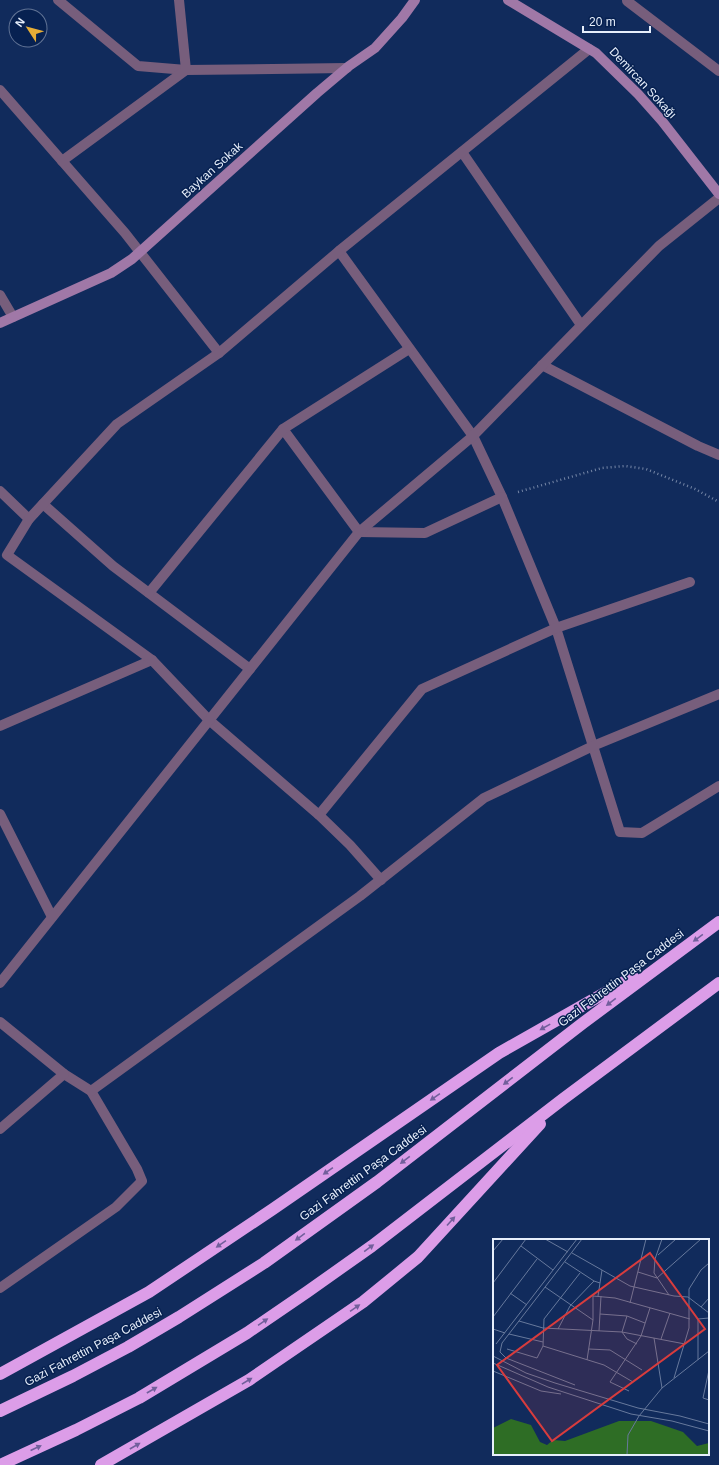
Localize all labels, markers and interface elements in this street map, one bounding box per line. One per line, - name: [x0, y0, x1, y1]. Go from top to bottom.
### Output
- north arrow: [8, 8, 48, 48]
- scale bar: [583, 8, 650, 34]
- text: N: [13, 15, 27, 29]
- text: 20 m: [589, 15, 616, 29]
- street label: Demircan Sokağı: [606, 45, 680, 121]
- street label: Baykan Sokak: [179, 138, 246, 201]
- street label: Gazi Fahrettin Paşa Caddesi: [556, 926, 686, 1030]
- one-way arrow: [692, 934, 703, 942]
- one-way arrow: [606, 998, 617, 1006]
- one-way arrow: [539, 1024, 551, 1031]
- one-way arrow: [503, 1076, 514, 1085]
- one-way arrow: [430, 1093, 440, 1101]
- street label: Gazi Fahrettin Paşa Caddesi: [297, 1122, 429, 1224]
- one-way arrow: [400, 1156, 411, 1165]
- one-way arrow: [323, 1167, 333, 1175]
- one-way arrow: [446, 1216, 456, 1226]
- one-way arrow: [295, 1233, 306, 1241]
- inset map: [493, 1239, 709, 1455]
- one-way arrow: [215, 1240, 226, 1248]
- one-way arrow: [364, 1244, 375, 1252]
- one-way arrow: [350, 1304, 360, 1312]
- street label: Gazi Fahrettin Paşa Caddesi: [22, 1305, 164, 1389]
- one-way arrow: [258, 1318, 268, 1326]
- one-way arrow: [241, 1377, 253, 1384]
- one-way arrow: [146, 1386, 158, 1393]
- one-way arrow: [129, 1442, 141, 1449]
- one-way arrow: [30, 1445, 41, 1451]

